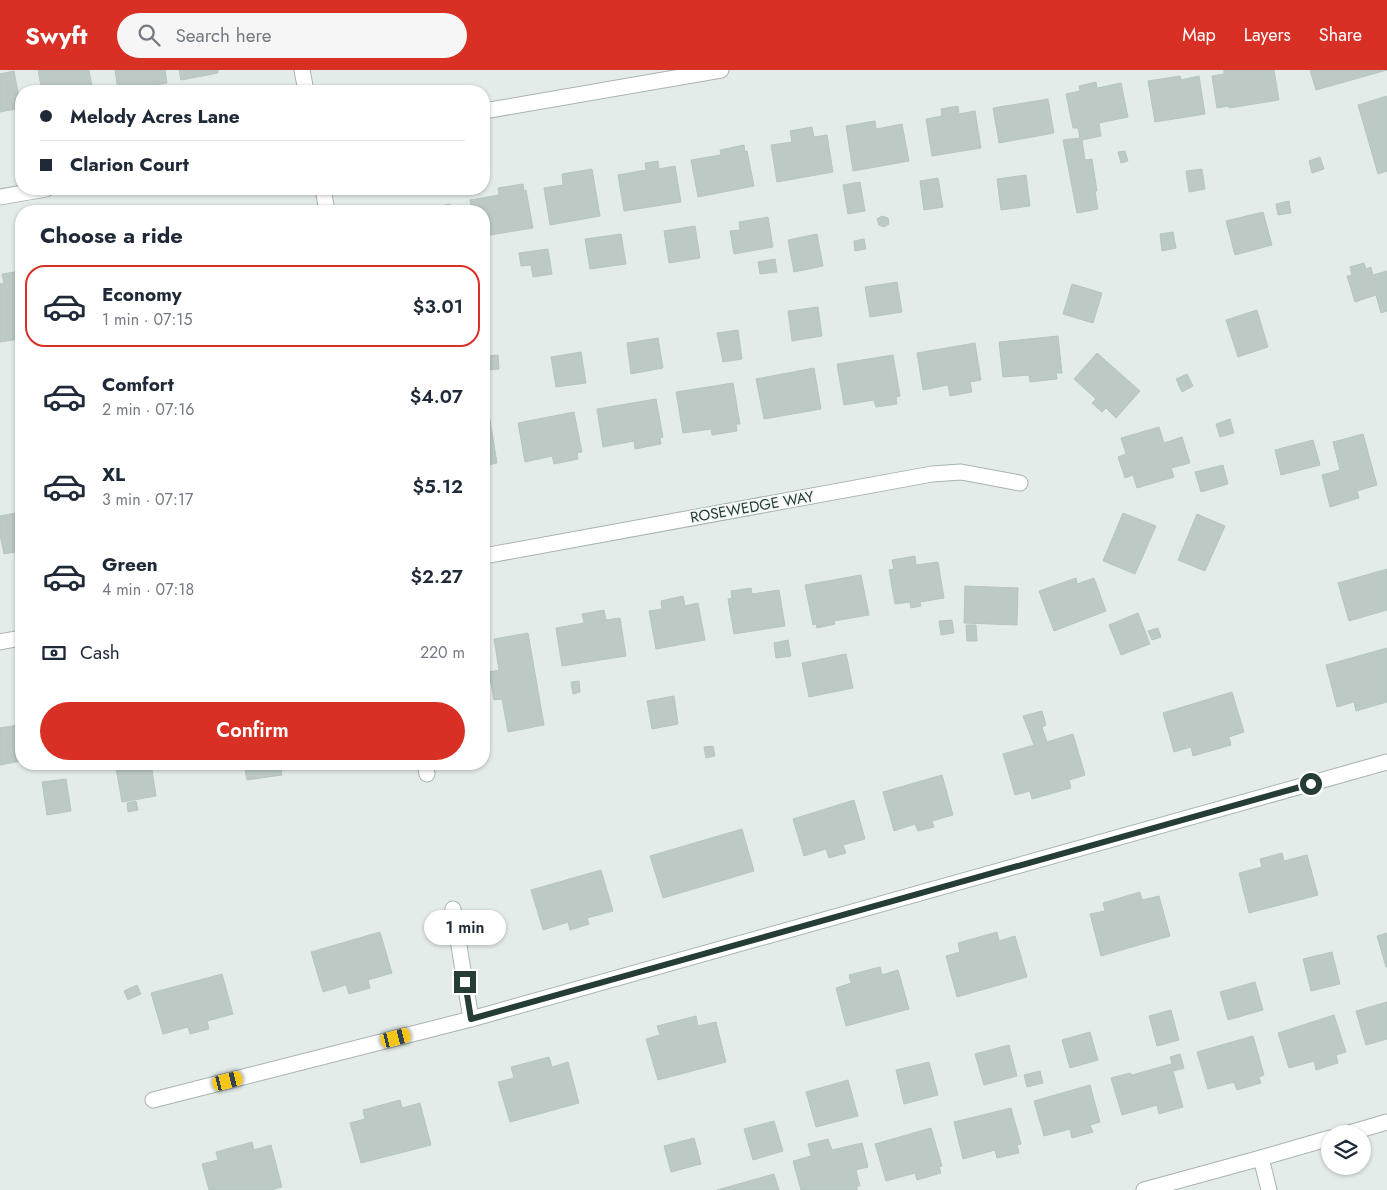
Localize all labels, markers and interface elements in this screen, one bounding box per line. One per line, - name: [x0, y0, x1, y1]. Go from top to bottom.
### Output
- search box: [117, 13, 467, 58]
- text: Swyft: [25, 18, 87, 53]
- icon: search: [135, 21, 163, 49]
- text: Search here: [175, 22, 272, 49]
- text: Map: [1182, 22, 1216, 48]
- text: Layers: [1244, 22, 1291, 48]
- text: Share: [1319, 22, 1362, 48]
- text: Melody Acres Lane: [70, 103, 240, 130]
- text: Clarion Court: [70, 151, 189, 178]
- text: Choose a ride: [40, 219, 183, 251]
- text: Economy: [102, 281, 182, 308]
- icon: car: [42, 284, 87, 329]
- text: $3.01: [413, 293, 463, 320]
- text: 1 min · 07:15: [102, 308, 192, 331]
- text: Comfort: [102, 371, 174, 398]
- icon: car: [42, 374, 87, 419]
- text: $4.07: [410, 383, 463, 410]
- text: 2 min · 07:16: [102, 398, 195, 421]
- text: XL: [102, 461, 125, 488]
- icon: car: [42, 464, 87, 509]
- text: $5.12: [412, 473, 463, 500]
- street label: ROSEWEDGE WAY: [689, 485, 816, 529]
- text: 3 min · 07:17: [102, 488, 193, 511]
- text: Green: [102, 551, 158, 578]
- icon: car: [42, 554, 87, 599]
- text: $2.27: [411, 563, 463, 590]
- text: 4 min · 07:18: [102, 578, 194, 601]
- icon: cash: [40, 639, 68, 667]
- text: Cash: [80, 639, 120, 666]
- text: 220 m: [420, 641, 465, 664]
- button: Confirm: [40, 702, 465, 760]
- route start: [1300, 773, 1322, 795]
- callout: 1 min: [424, 910, 506, 944]
- text: 1 min: [446, 916, 484, 939]
- route end: [454, 971, 476, 993]
- car: [379, 1027, 412, 1049]
- car: [211, 1070, 244, 1092]
- map controls: [1321, 1125, 1371, 1175]
- button: layers: [1321, 1125, 1371, 1175]

